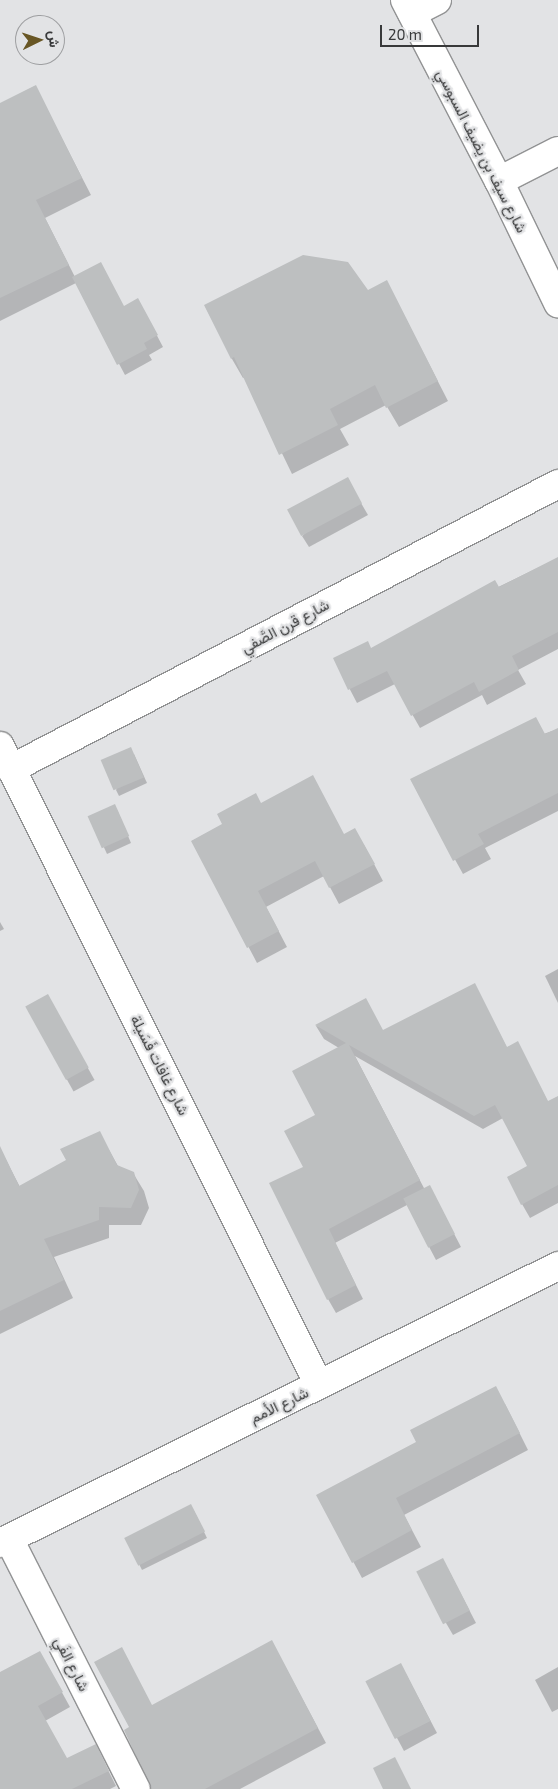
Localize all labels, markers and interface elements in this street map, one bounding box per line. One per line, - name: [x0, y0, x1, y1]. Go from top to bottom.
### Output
- north arrow: [15, 15, 65, 65]
- scale bar: [383, 15, 482, 47]
- text: 20 m: [388, 25, 422, 43]
- text: ش: [45, 30, 64, 48]
- street label: شارع سيف بن يضيف السبوسي: [433, 66, 531, 236]
- street label: شارع قرن الصَّفي: [238, 595, 332, 657]
- street label: شارع غافات فَسَيلة: [127, 1012, 193, 1118]
- street label: شارع الأمم: [247, 1383, 311, 1427]
- street label: شارع الفَي: [51, 1634, 93, 1694]

